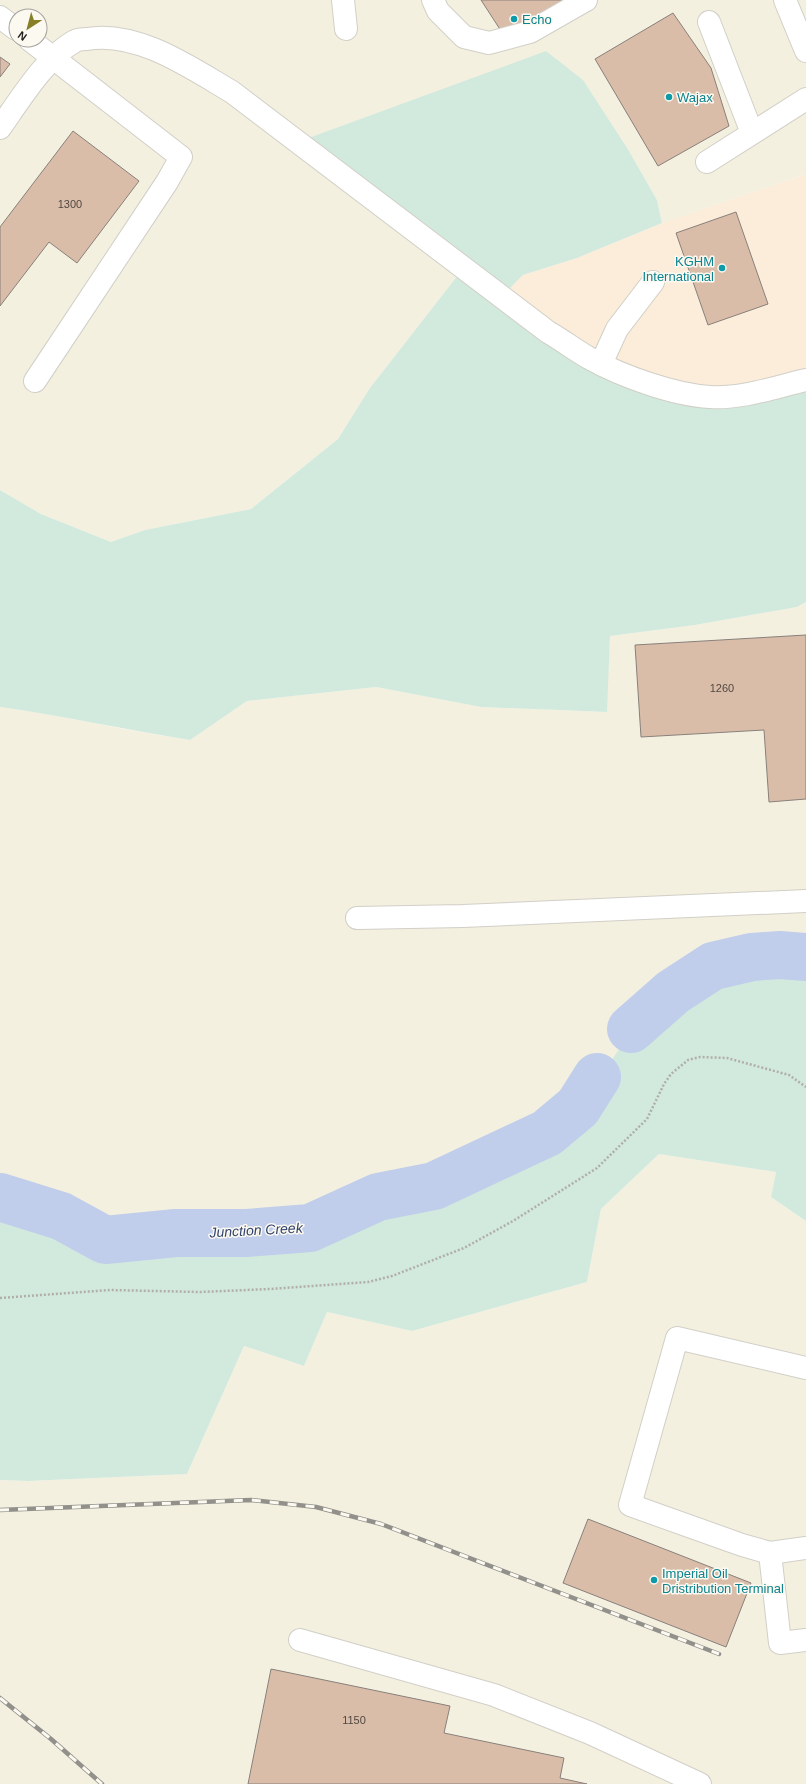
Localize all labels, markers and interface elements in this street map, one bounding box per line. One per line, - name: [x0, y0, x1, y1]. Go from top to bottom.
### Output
- north arrow: [8, 8, 48, 48]
- place label: Echo: [522, 12, 552, 27]
- marker: Echo: [509, 14, 519, 24]
- text: N: [15, 29, 29, 43]
- place label: Wajax: [677, 90, 713, 105]
- marker: Wajax: [664, 92, 674, 102]
- house number: 1300: [58, 198, 82, 210]
- place label: KGHM International: [642, 254, 714, 284]
- marker: KGHM International: [717, 263, 727, 273]
- house number: 1260: [710, 682, 734, 694]
- water label: Junction Creek: [208, 1220, 304, 1240]
- place label: Imperial Oil Dristribution Terminal: [662, 1566, 784, 1596]
- marker: Imperial Oil Dristribution Terminal: [649, 1575, 659, 1585]
- house number: 1150: [342, 1714, 366, 1726]

